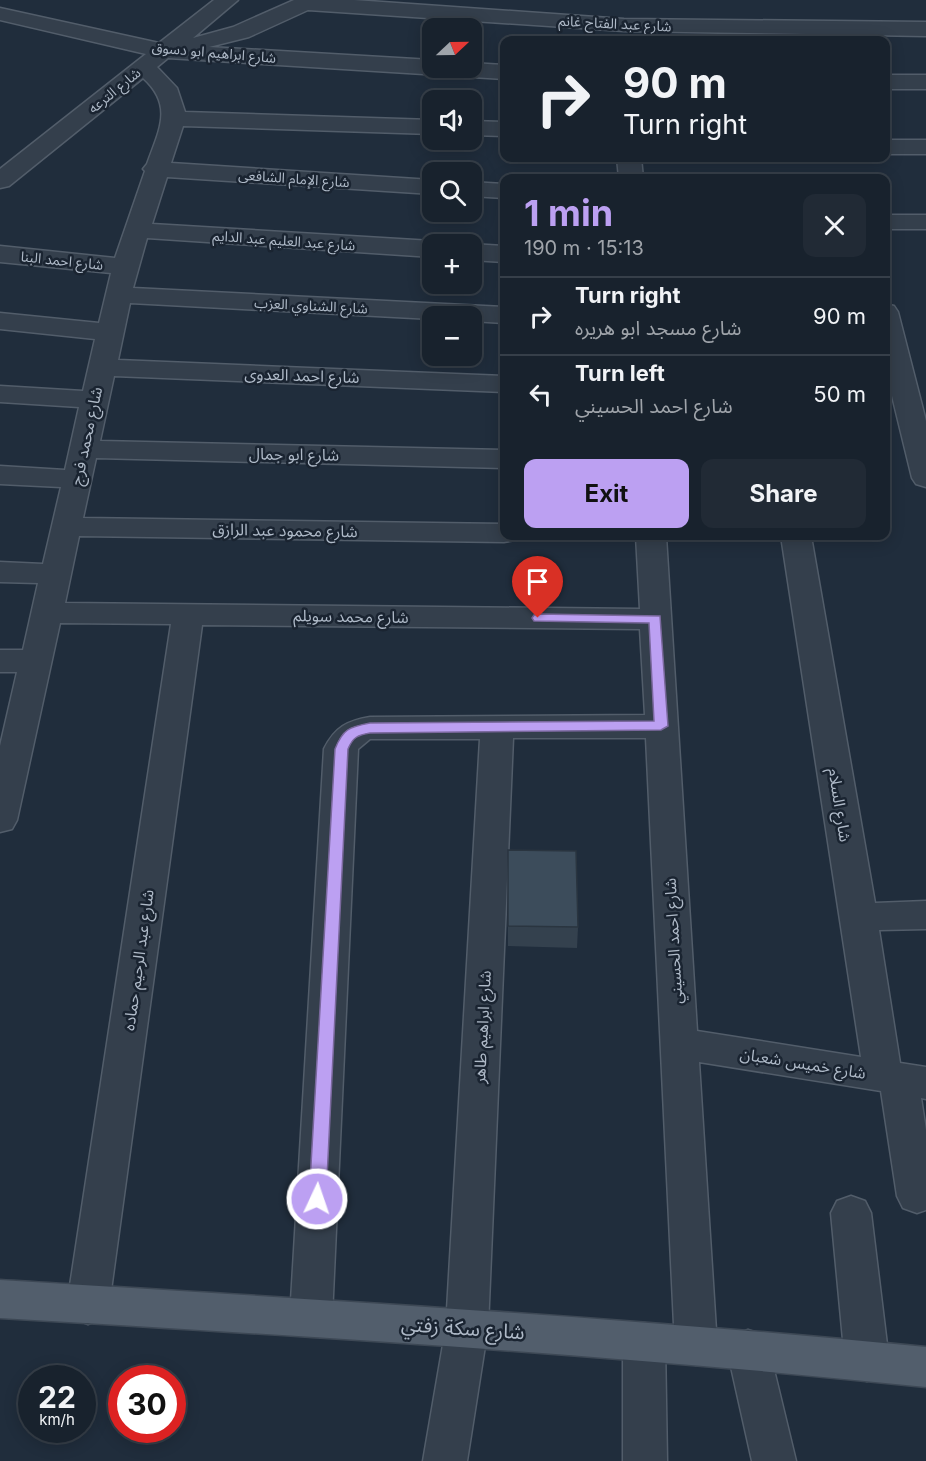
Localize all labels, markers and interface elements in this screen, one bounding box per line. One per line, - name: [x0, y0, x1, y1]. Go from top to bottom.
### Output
- street label: شارع عبد الفتاح غانم: [558, 12, 672, 37]
- north arrow: [422, 18, 482, 78]
- map controls: [422, 18, 482, 366]
- street label: شارع ابراهيم ابو دسوق: [151, 38, 277, 69]
- text: 90 m: [623, 57, 727, 108]
- icon: right: [524, 60, 602, 138]
- street label: شارع الترعه: [84, 64, 146, 119]
- button: sound: [422, 90, 482, 150]
- text: Turn right: [623, 108, 747, 141]
- button: search: [422, 162, 482, 222]
- street label: شارع الإمام الشافعى: [238, 166, 350, 193]
- text: 1 min: [524, 191, 613, 235]
- button: close: [803, 194, 866, 257]
- street label: شارع عبد العليم عبد الدايم: [212, 227, 356, 256]
- button: +: [422, 234, 482, 294]
- text: 190 m · 15:13: [524, 236, 644, 260]
- street label: شارع احمد البنا: [20, 247, 104, 276]
- text: Turn right: [575, 282, 681, 308]
- street label: شارع الشناوي العزب: [254, 294, 368, 320]
- icon: right: [524, 300, 557, 333]
- text: 90 m: [813, 303, 866, 329]
- button: −: [422, 306, 482, 366]
- text: شارع مسجد ابو هريره: [575, 316, 741, 340]
- text: Turn left: [575, 360, 665, 386]
- street label: شارع احمد العدوى: [244, 363, 360, 390]
- icon: left: [524, 378, 557, 411]
- text: 50 m: [813, 381, 866, 407]
- street label: شارع محمد فرج: [66, 385, 109, 488]
- text: شارع احمد الحسيني: [575, 394, 733, 418]
- street label: شارع ابو جمال: [249, 443, 339, 468]
- button: Exit: [524, 459, 689, 528]
- button: Share: [701, 459, 866, 528]
- street label: شارع محمود عبد الرازق: [212, 519, 358, 544]
- pin: [512, 556, 563, 618]
- icon: arrive: [521, 565, 554, 598]
- street label: شارع محمد سويلم: [293, 605, 409, 630]
- street label: شارع السلام: [821, 767, 856, 844]
- street label: شارع احمد الحسيني: [660, 877, 689, 1005]
- street label: شارع عبد الرحيم حماده: [118, 888, 161, 1032]
- street label: شارع ابراهيم طاهر: [469, 970, 498, 1085]
- street label: شارع خميس شعبان: [738, 1043, 867, 1086]
- position arrow: [285, 1167, 349, 1231]
- street label: شارع سكة زفتي: [400, 1312, 526, 1348]
- speed limit sign: 30: [108, 1365, 186, 1443]
- text: 22: [38, 1379, 76, 1415]
- text: km/h: [39, 1410, 75, 1429]

